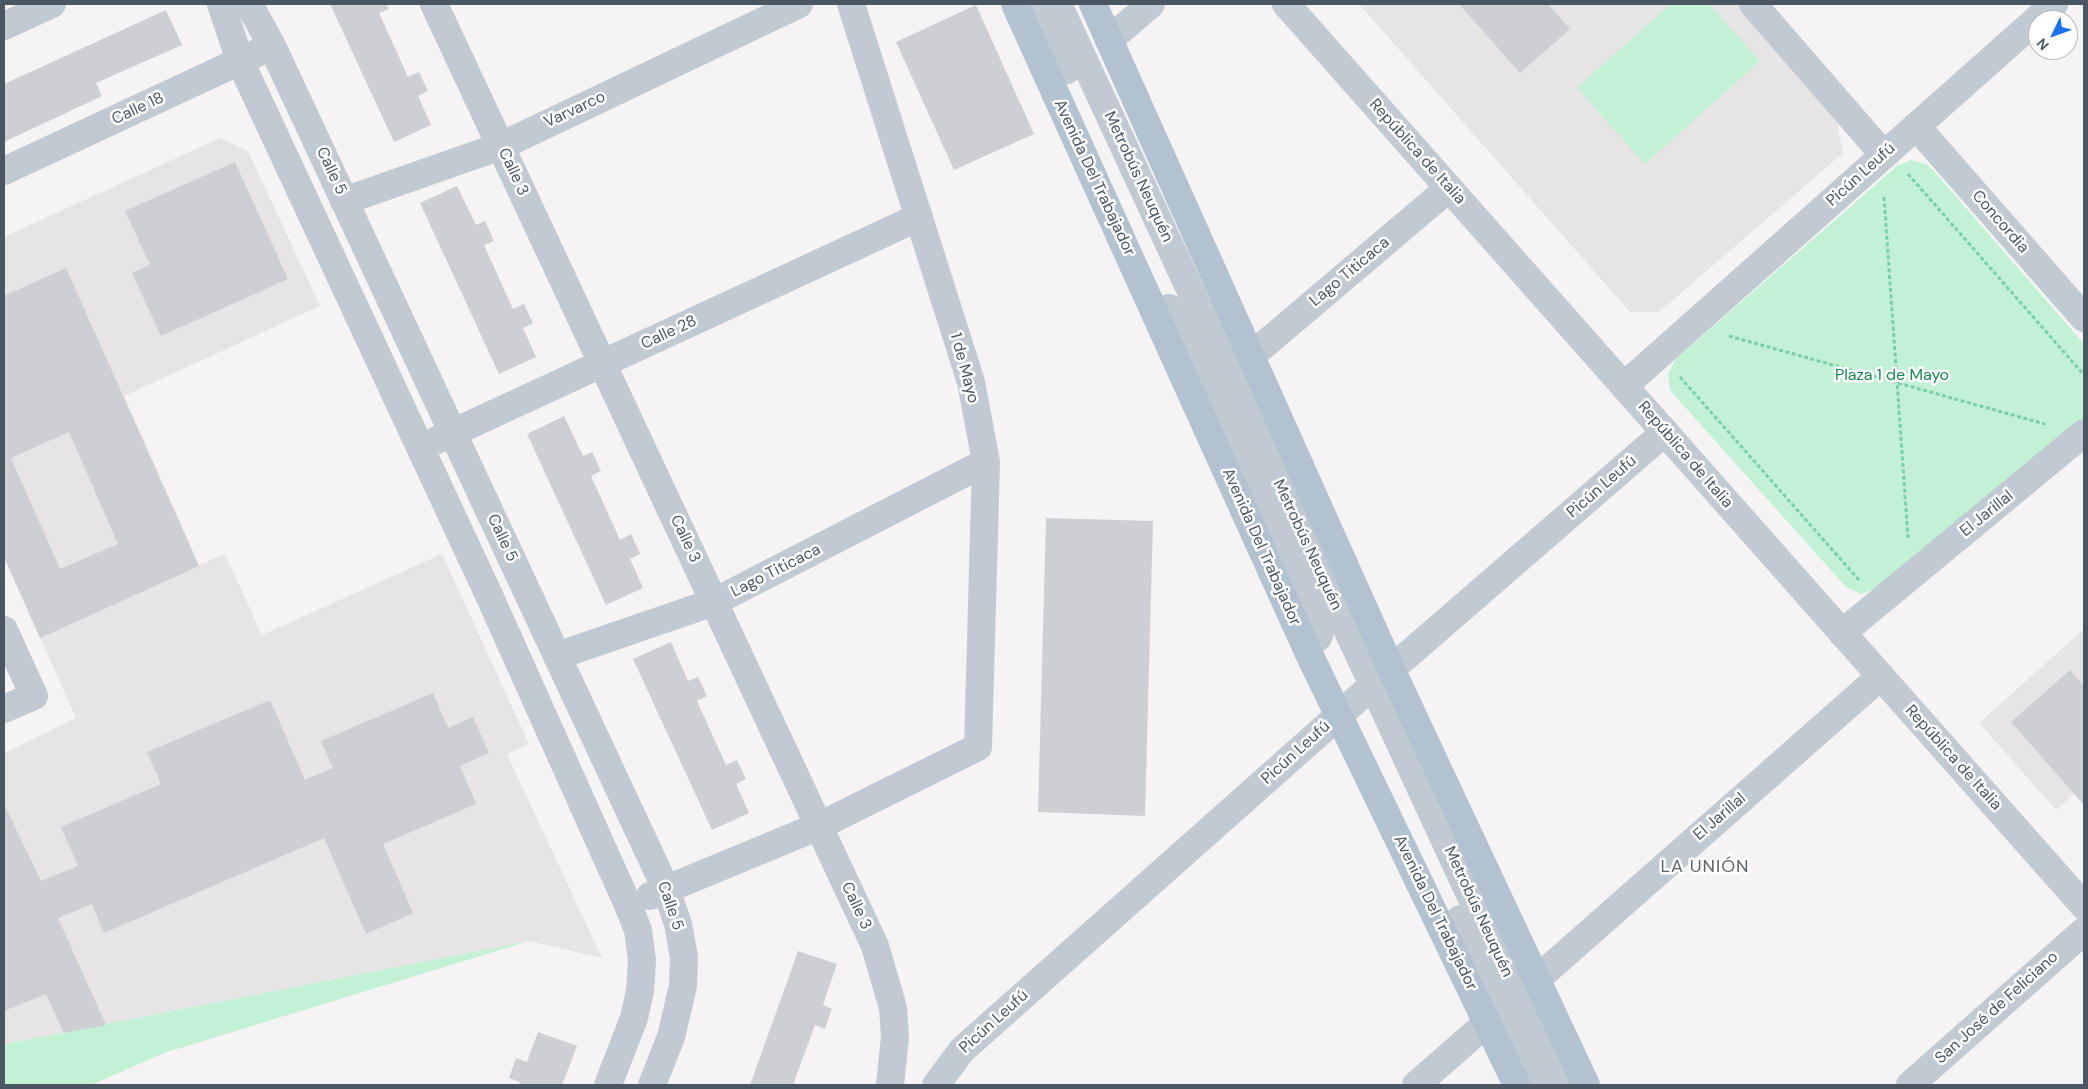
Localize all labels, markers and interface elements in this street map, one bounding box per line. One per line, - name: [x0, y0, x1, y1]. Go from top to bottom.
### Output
- north arrow: [2028, 10, 2078, 60]
- text: N: [2032, 35, 2053, 54]
- street label: Varvarco: [541, 87, 609, 133]
- street label: Calle 18: [109, 89, 167, 129]
- street label: República de Italia: [1365, 95, 1469, 209]
- street label: Avenida Del Trabajador: [1049, 97, 1139, 259]
- street label: Metrobús Neuquén: [1099, 109, 1177, 245]
- street label: Picún Leufú: [1823, 139, 1899, 211]
- street label: Calle 5: [312, 144, 350, 198]
- street label: Calle 3: [494, 145, 532, 199]
- street label: Concordia: [1968, 187, 2032, 257]
- street label: Lago Titicaca: [1306, 233, 1394, 311]
- street label: Calle 28: [638, 312, 700, 354]
- street label: 1 de Mayo: [945, 331, 983, 405]
- park label: Plaza 1 de Mayo: [1835, 366, 1949, 386]
- street label: República de Italia: [1633, 398, 1737, 512]
- street label: Picún Leufú: [1563, 452, 1641, 522]
- street label: Avenida Del Trabajador: [1218, 465, 1304, 629]
- street label: Metrobús Neuquén: [1268, 477, 1346, 613]
- street label: El Jarillal: [1957, 487, 2017, 541]
- street label: Calle 5: [483, 511, 521, 565]
- street label: Calle 3: [666, 512, 704, 566]
- street label: Lago Titicaca: [728, 540, 824, 602]
- street label: República de Italia: [1901, 701, 2005, 815]
- street label: Picún Leufú: [1258, 717, 1334, 789]
- street label: El Jarillal: [1690, 789, 1750, 845]
- street label: Avenida Del Trabajador: [1389, 832, 1481, 994]
- street label: Metrobús Neuquén: [1439, 844, 1517, 980]
- district label: LA UNIÓN: [1659, 856, 1751, 878]
- street label: Calle 5: [653, 879, 687, 933]
- street label: Calle 3: [837, 879, 875, 933]
- street label: San José de Feliciano: [1932, 948, 2062, 1068]
- street label: Picún Leufú: [956, 986, 1032, 1058]

